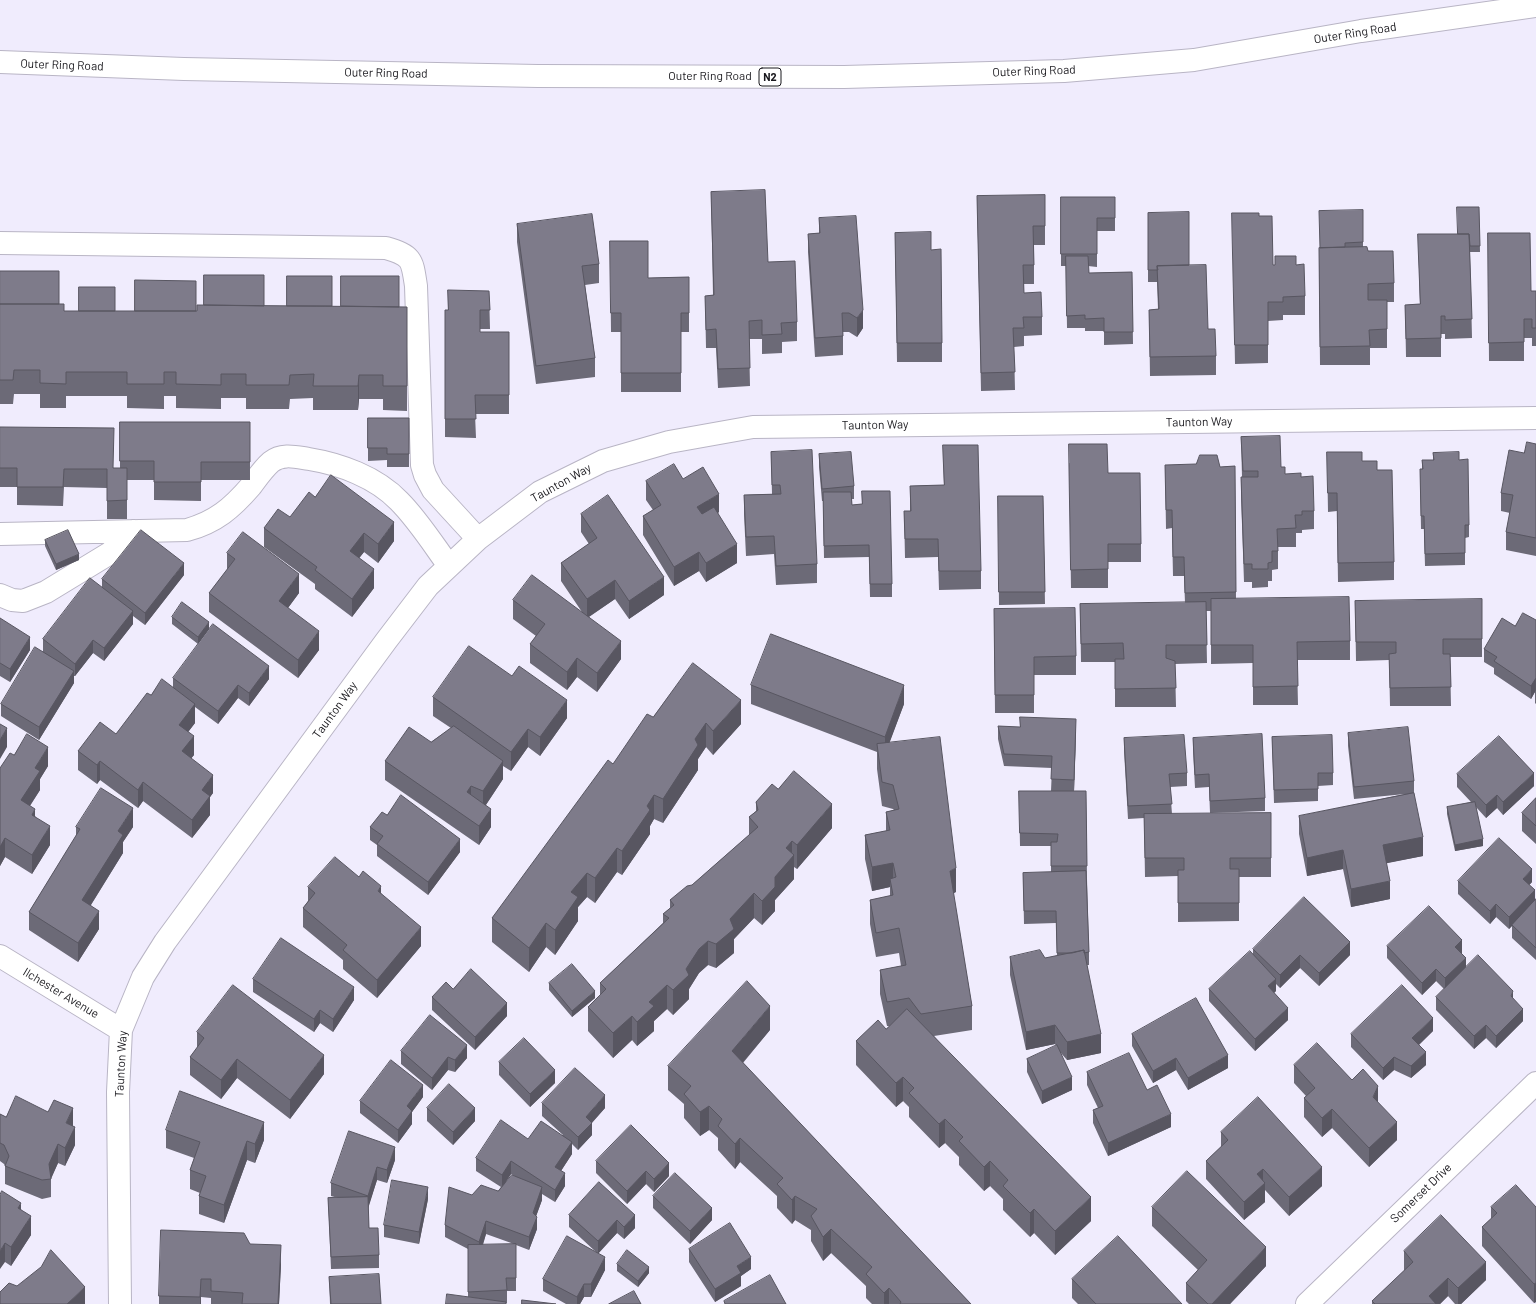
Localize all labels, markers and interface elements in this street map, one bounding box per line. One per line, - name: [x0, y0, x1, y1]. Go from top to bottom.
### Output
- street label: Outer Ring Road: [1313, 19, 1397, 47]
- street label: Outer Ring Road: [20, 56, 104, 74]
- street label: Outer Ring Road: [992, 62, 1076, 80]
- street label: Outer Ring Road: [344, 65, 428, 81]
- road number: N2: [759, 68, 781, 86]
- street label: Outer Ring Road: [668, 69, 752, 83]
- street label: Taunton Way: [1165, 414, 1233, 430]
- street label: Taunton Way: [841, 417, 909, 433]
- street label: Taunton Way: [528, 461, 594, 505]
- street label: Taunton Way: [310, 679, 360, 741]
- street label: Ilchester Avenue: [20, 965, 102, 1021]
- street label: Taunton Way: [112, 1030, 130, 1098]
- street label: Somerset Drive: [1387, 1160, 1455, 1226]

